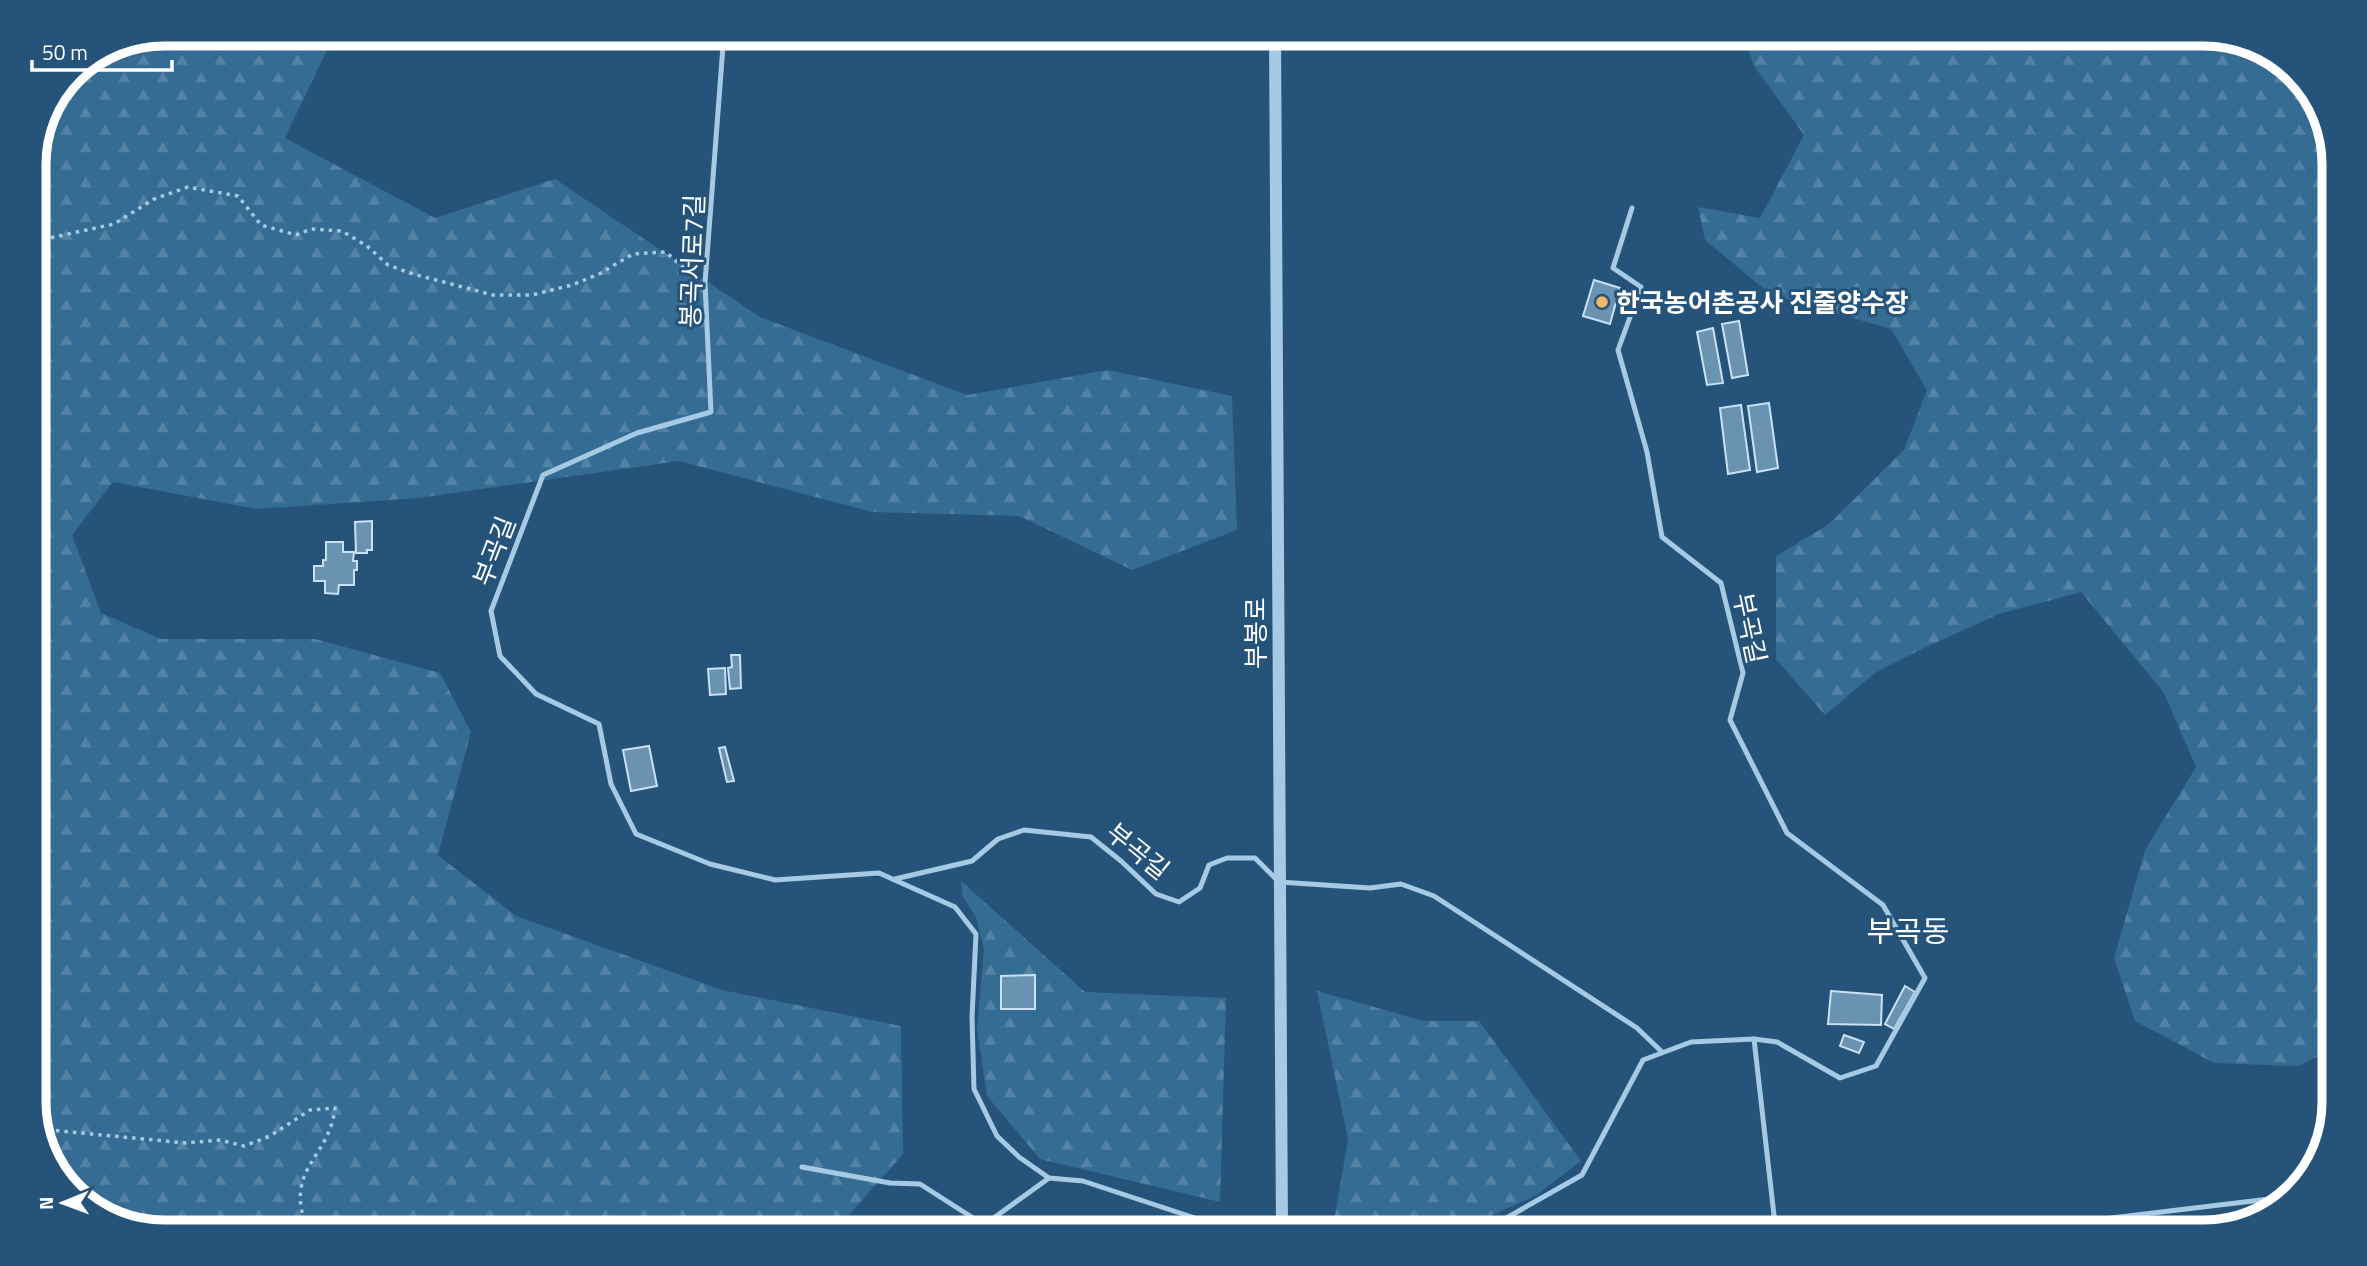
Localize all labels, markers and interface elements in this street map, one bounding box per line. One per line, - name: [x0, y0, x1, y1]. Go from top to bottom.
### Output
- scale bar: [32, 28, 172, 72]
- text: 50 m: [42, 36, 88, 68]
- street label: 봉곡서로7길: [670, 193, 714, 329]
- place label: 한국농어촌공사 진줄양수장: [1616, 283, 1909, 322]
- marker: 한국농어촌공사 진줄양수장: [1594, 294, 1610, 310]
- street label: 부곡길: [463, 511, 525, 591]
- street label: 부곡길: [1723, 589, 1777, 667]
- street label: 부봉로: [1236, 597, 1275, 669]
- street label: 부곡길: [1098, 813, 1178, 889]
- district label: 부곡동: [1867, 908, 1949, 954]
- north arrow: [28, 1168, 98, 1238]
- text: N: [31, 1196, 60, 1210]

